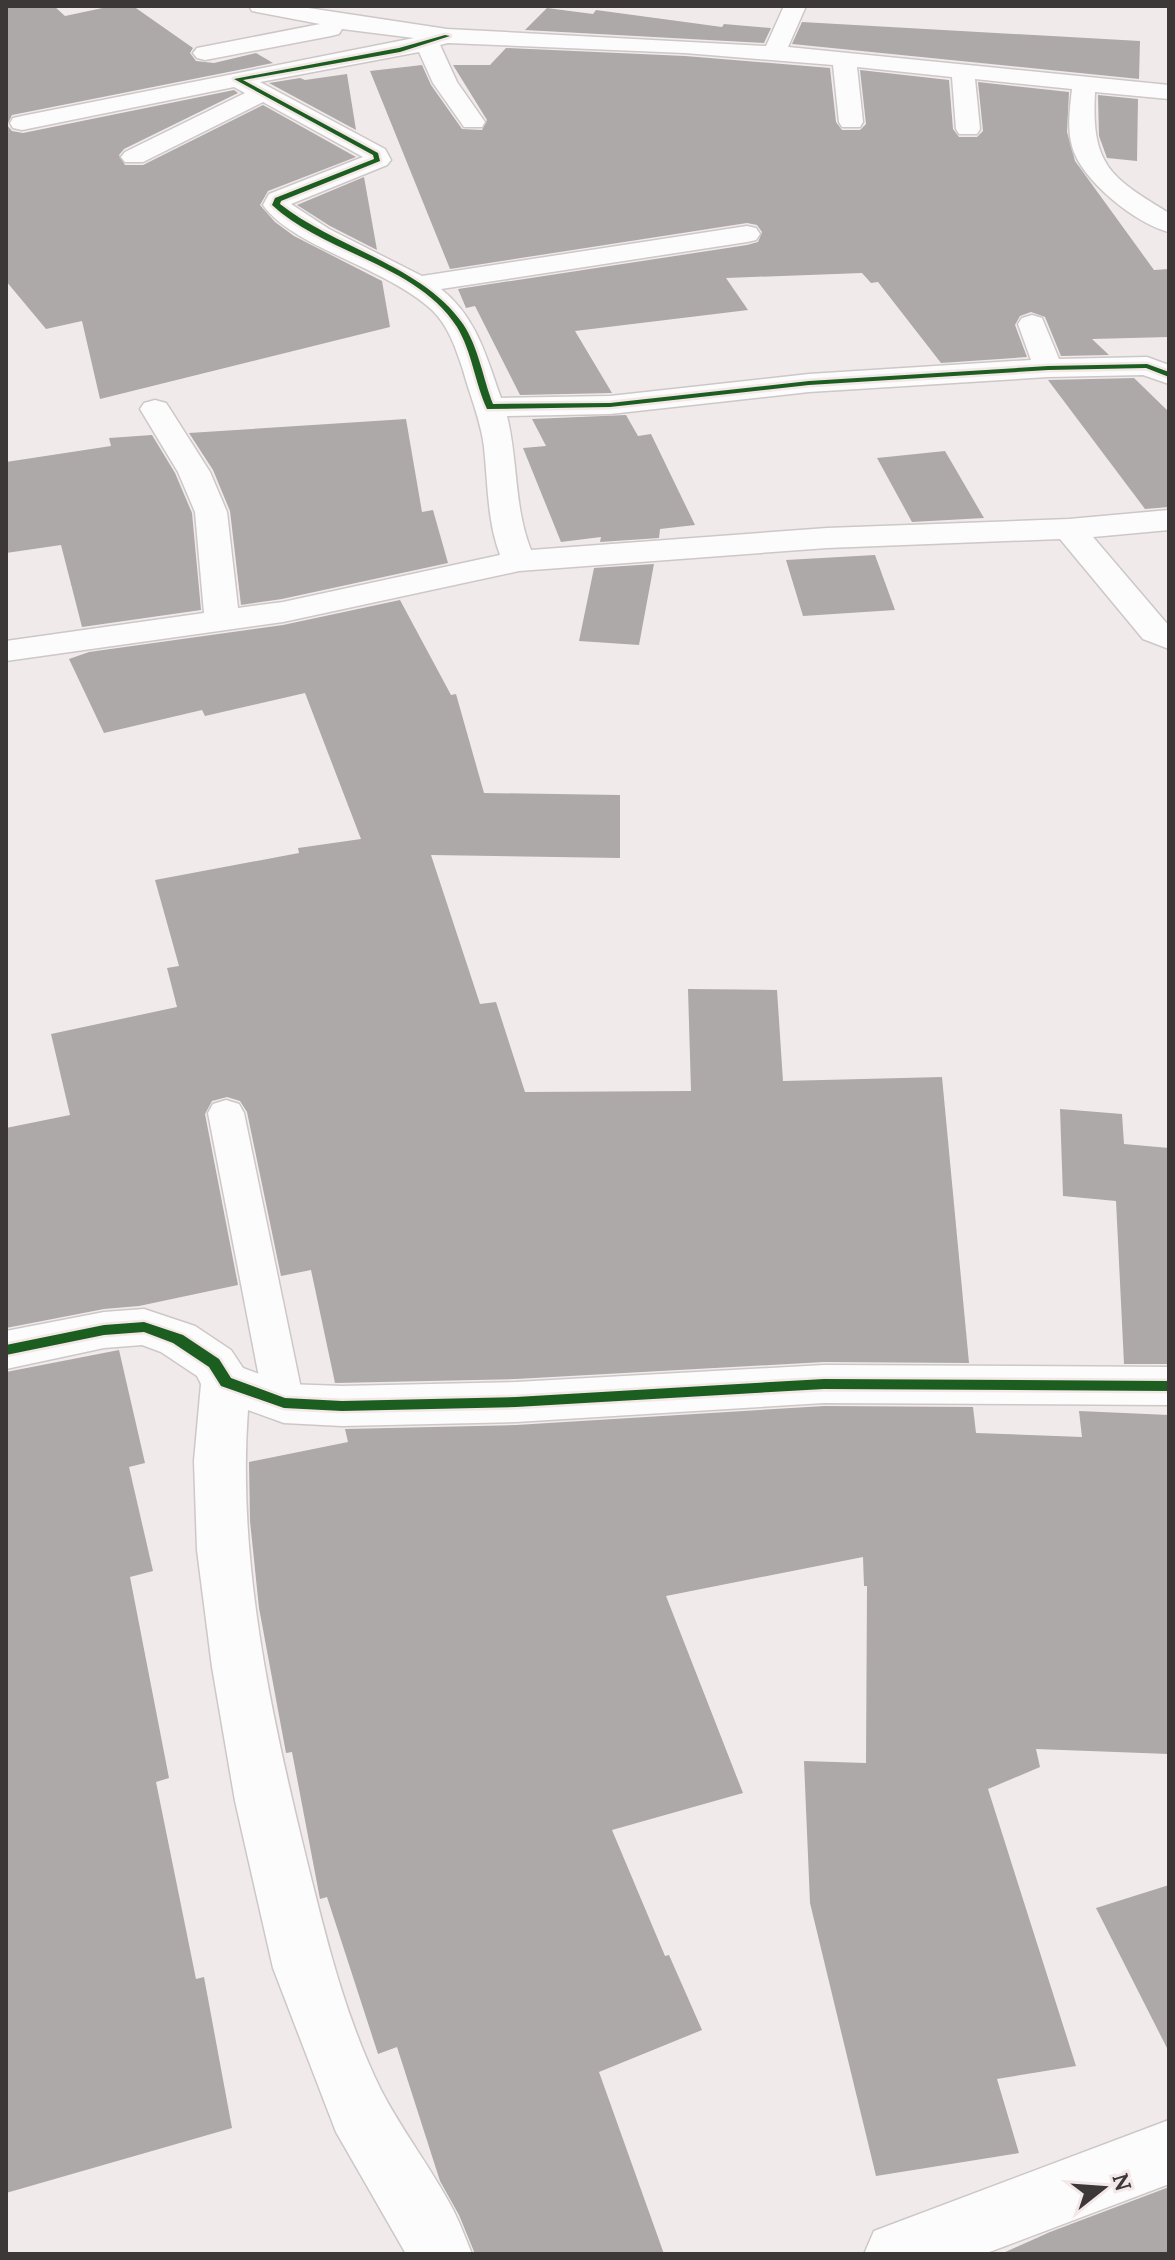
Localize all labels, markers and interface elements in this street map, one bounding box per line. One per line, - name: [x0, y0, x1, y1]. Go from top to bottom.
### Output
- north arrow: [1063, 2148, 1143, 2228]
- text: N: [1106, 2170, 1138, 2194]

